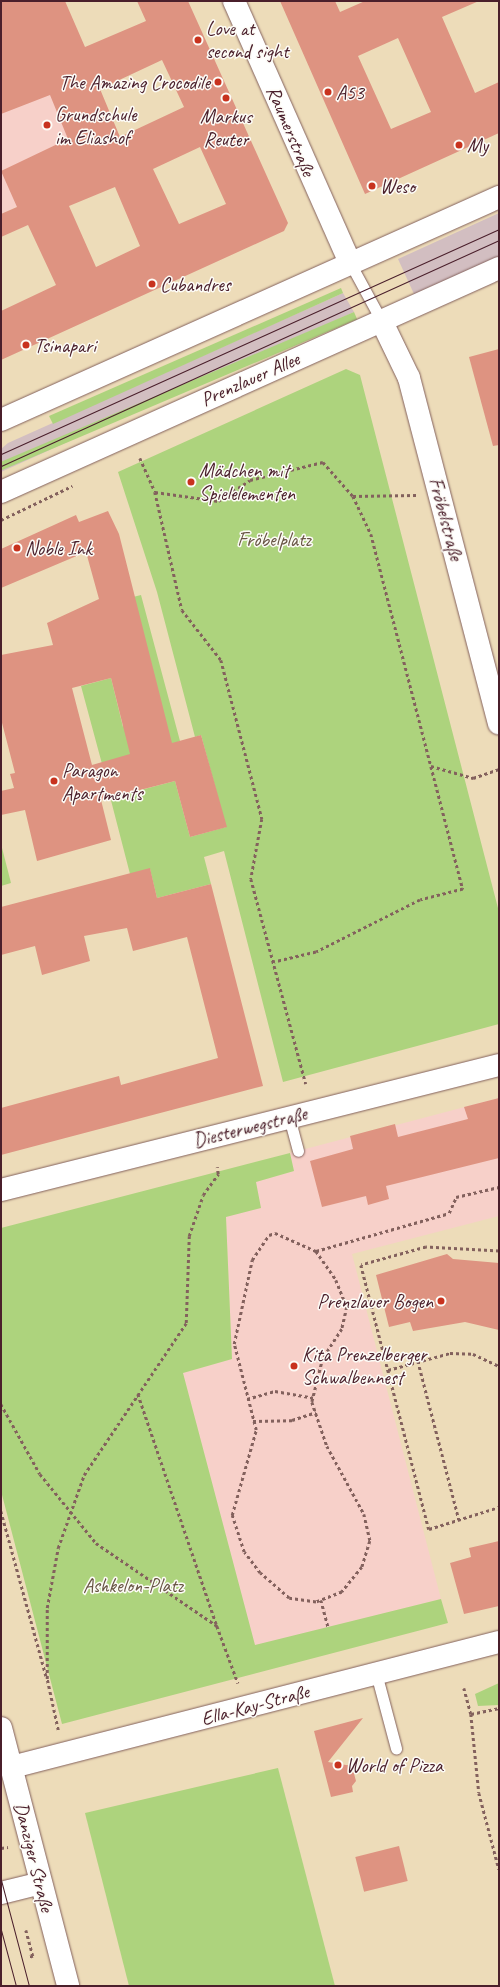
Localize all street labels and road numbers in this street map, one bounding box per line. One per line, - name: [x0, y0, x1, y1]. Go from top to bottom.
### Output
- street label: Raumerstraße: [261, 82, 321, 180]
- street label: Prenzlauer Allee: [197, 347, 303, 411]
- street label: Fröbelstraße: [423, 475, 469, 563]
- street label: Diesterwegstraße: [191, 1101, 309, 1153]
- street label: Ella-Kay-Straße: [198, 1679, 312, 1731]
- street label: Danziger Straße: [9, 1800, 59, 1914]

